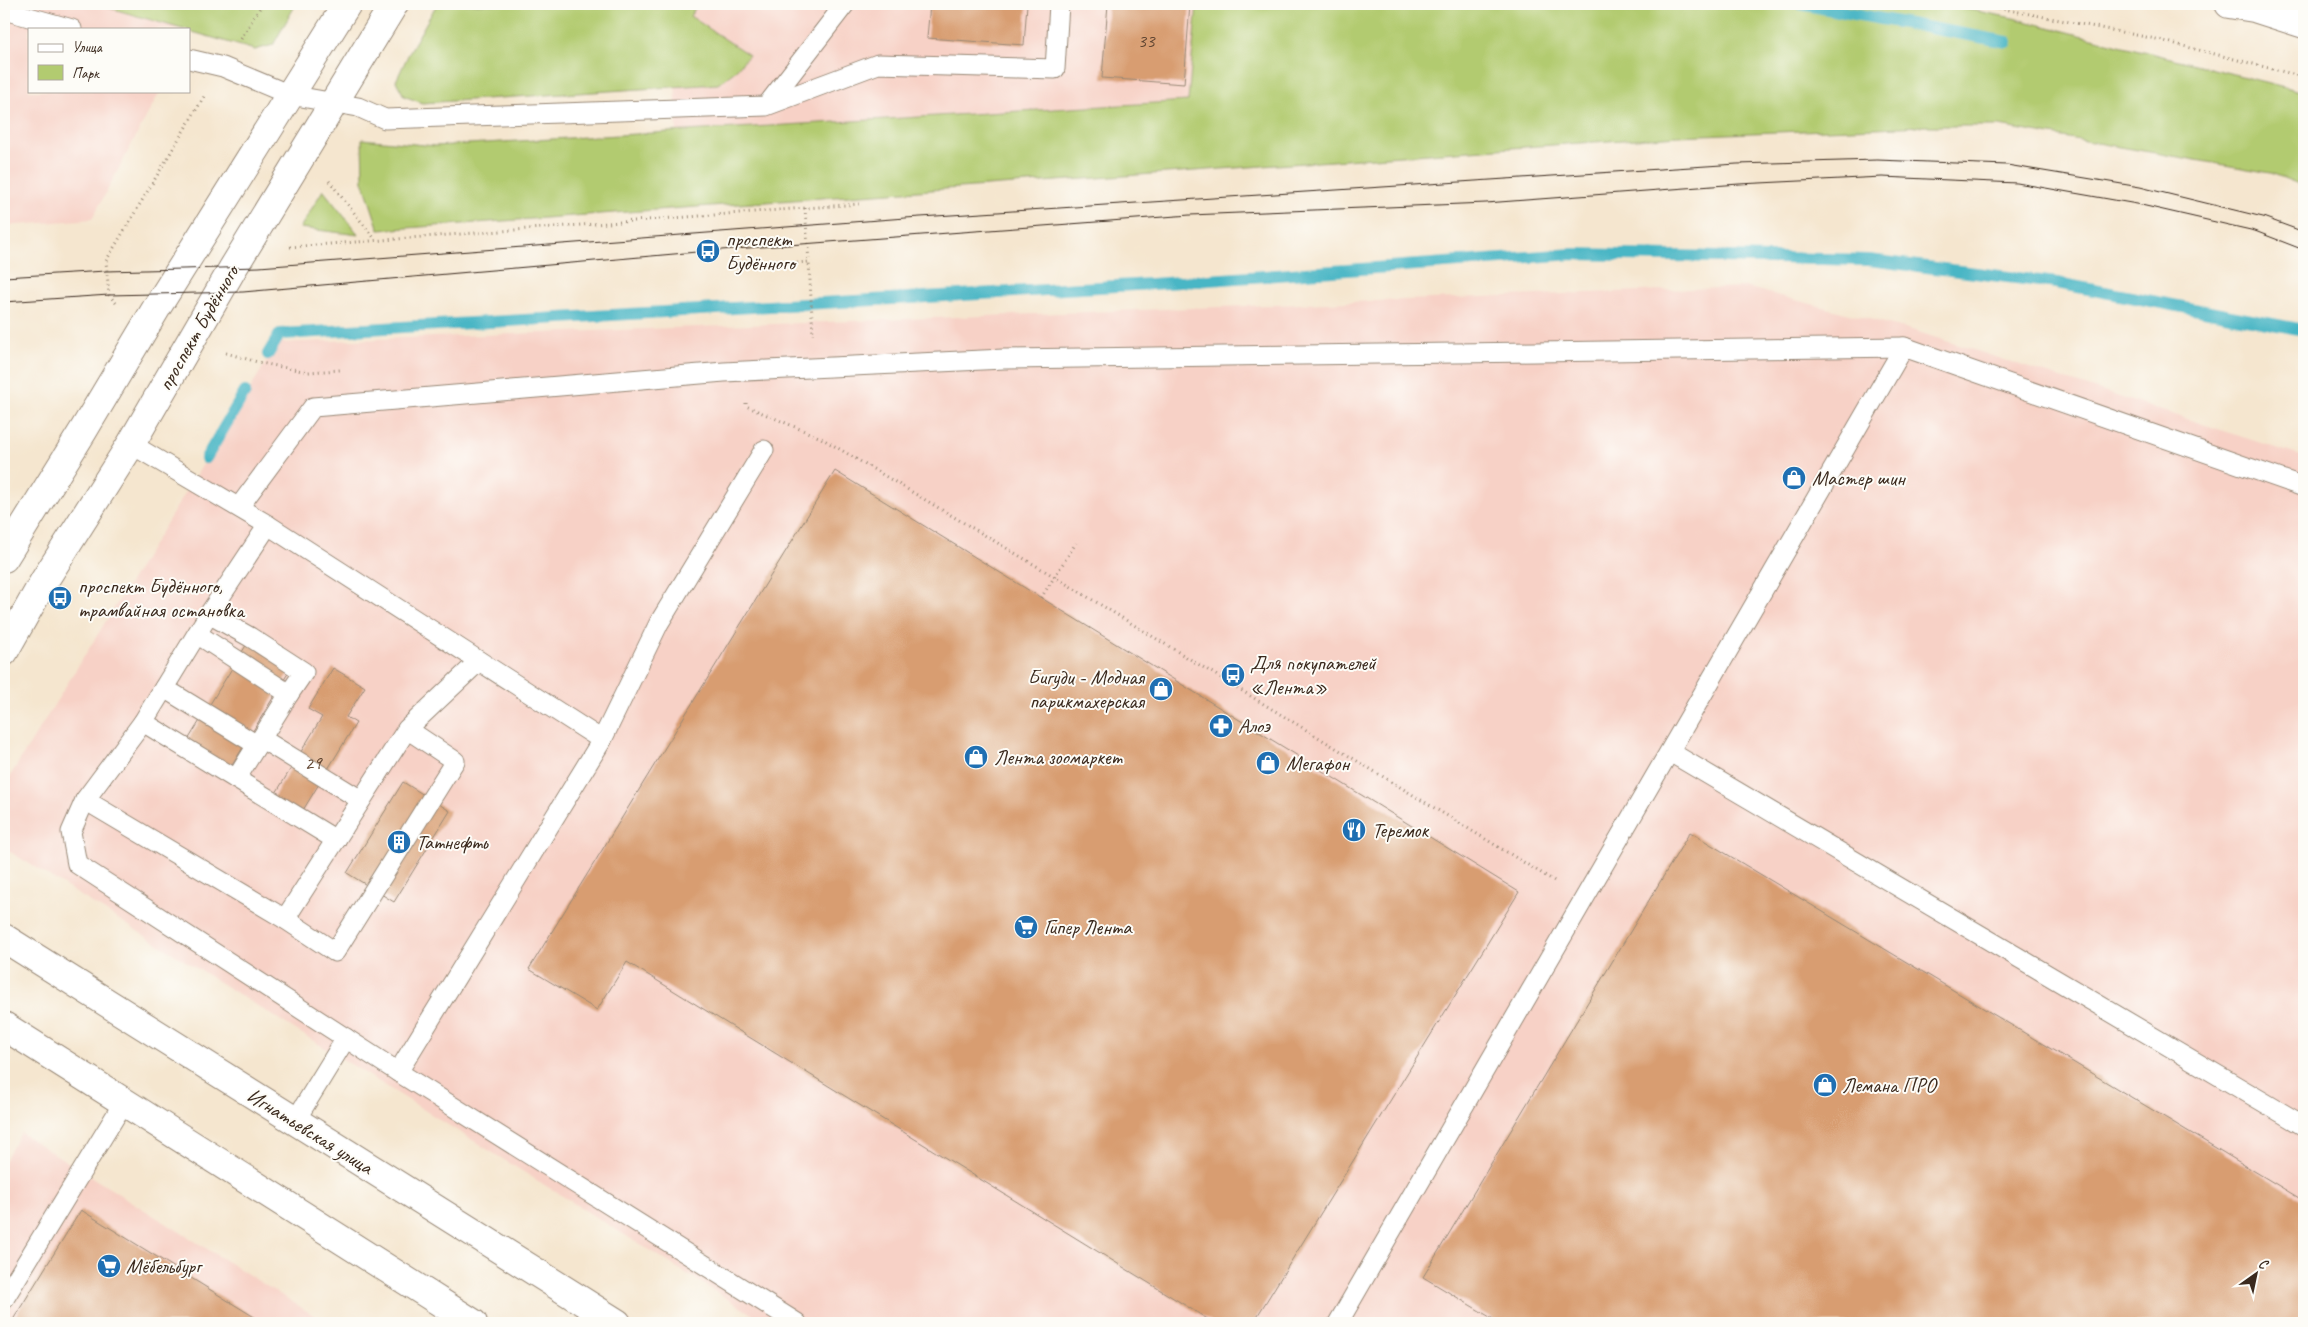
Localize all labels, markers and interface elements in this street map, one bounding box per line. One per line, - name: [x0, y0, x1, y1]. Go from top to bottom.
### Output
- legend: [28, 28, 190, 92]
- house number: 33: [1137, 29, 1156, 53]
- text: Улица: [72, 38, 103, 57]
- text: Парк: [72, 64, 100, 83]
- place label: проспект Будённого: [726, 226, 797, 276]
- bus stop icon: проспект Будённого: [695, 238, 721, 264]
- street label: проспект Будённого: [152, 258, 246, 395]
- shop icon: Мастер шин: [1781, 465, 1807, 491]
- place label: Мастер шин: [1812, 465, 1906, 491]
- place label: проспект Будённого, трамвайная остановка: [78, 573, 246, 623]
- bus stop icon: проспект Будённого, трамвайная остановка: [47, 585, 73, 611]
- place label: Для покупателей «Лента»: [1250, 650, 1377, 700]
- bus stop icon: Для покупателей «Лента»: [1220, 662, 1246, 688]
- place label: Бигуди - Модная парикмахерская: [1028, 664, 1146, 714]
- shop icon: Бигуди - Модная парикмахерская: [1148, 676, 1174, 702]
- pharmacy icon: Алоэ: [1208, 713, 1234, 739]
- place label: Алоэ: [1238, 713, 1271, 739]
- shop icon: Лента зоомаркет: [963, 744, 989, 770]
- place label: Лента зоомаркет: [994, 744, 1123, 770]
- shop icon: Мегафон: [1255, 750, 1281, 776]
- place label: Мегафон: [1286, 750, 1351, 776]
- house number: 29: [304, 751, 323, 775]
- restaurant icon: Теремок: [1341, 817, 1367, 843]
- place label: Теремок: [1372, 817, 1430, 843]
- building icon: Татнефть: [386, 829, 412, 855]
- place label: Татнефть: [416, 829, 489, 855]
- supermarket icon: Гипер Лента: [1013, 914, 1039, 940]
- place label: Гипер Лента: [1044, 914, 1133, 940]
- shop icon: Лемана ПРО: [1812, 1072, 1838, 1098]
- place label: Лемана ПРО: [1842, 1072, 1938, 1098]
- street label: Игнатьевская улица: [242, 1082, 379, 1181]
- north arrow: [2230, 1250, 2280, 1300]
- supermarket icon: Мёбельбург: [96, 1253, 122, 1279]
- place label: Мёбельбург: [126, 1253, 204, 1279]
- text: С: [2255, 1255, 2272, 1274]

